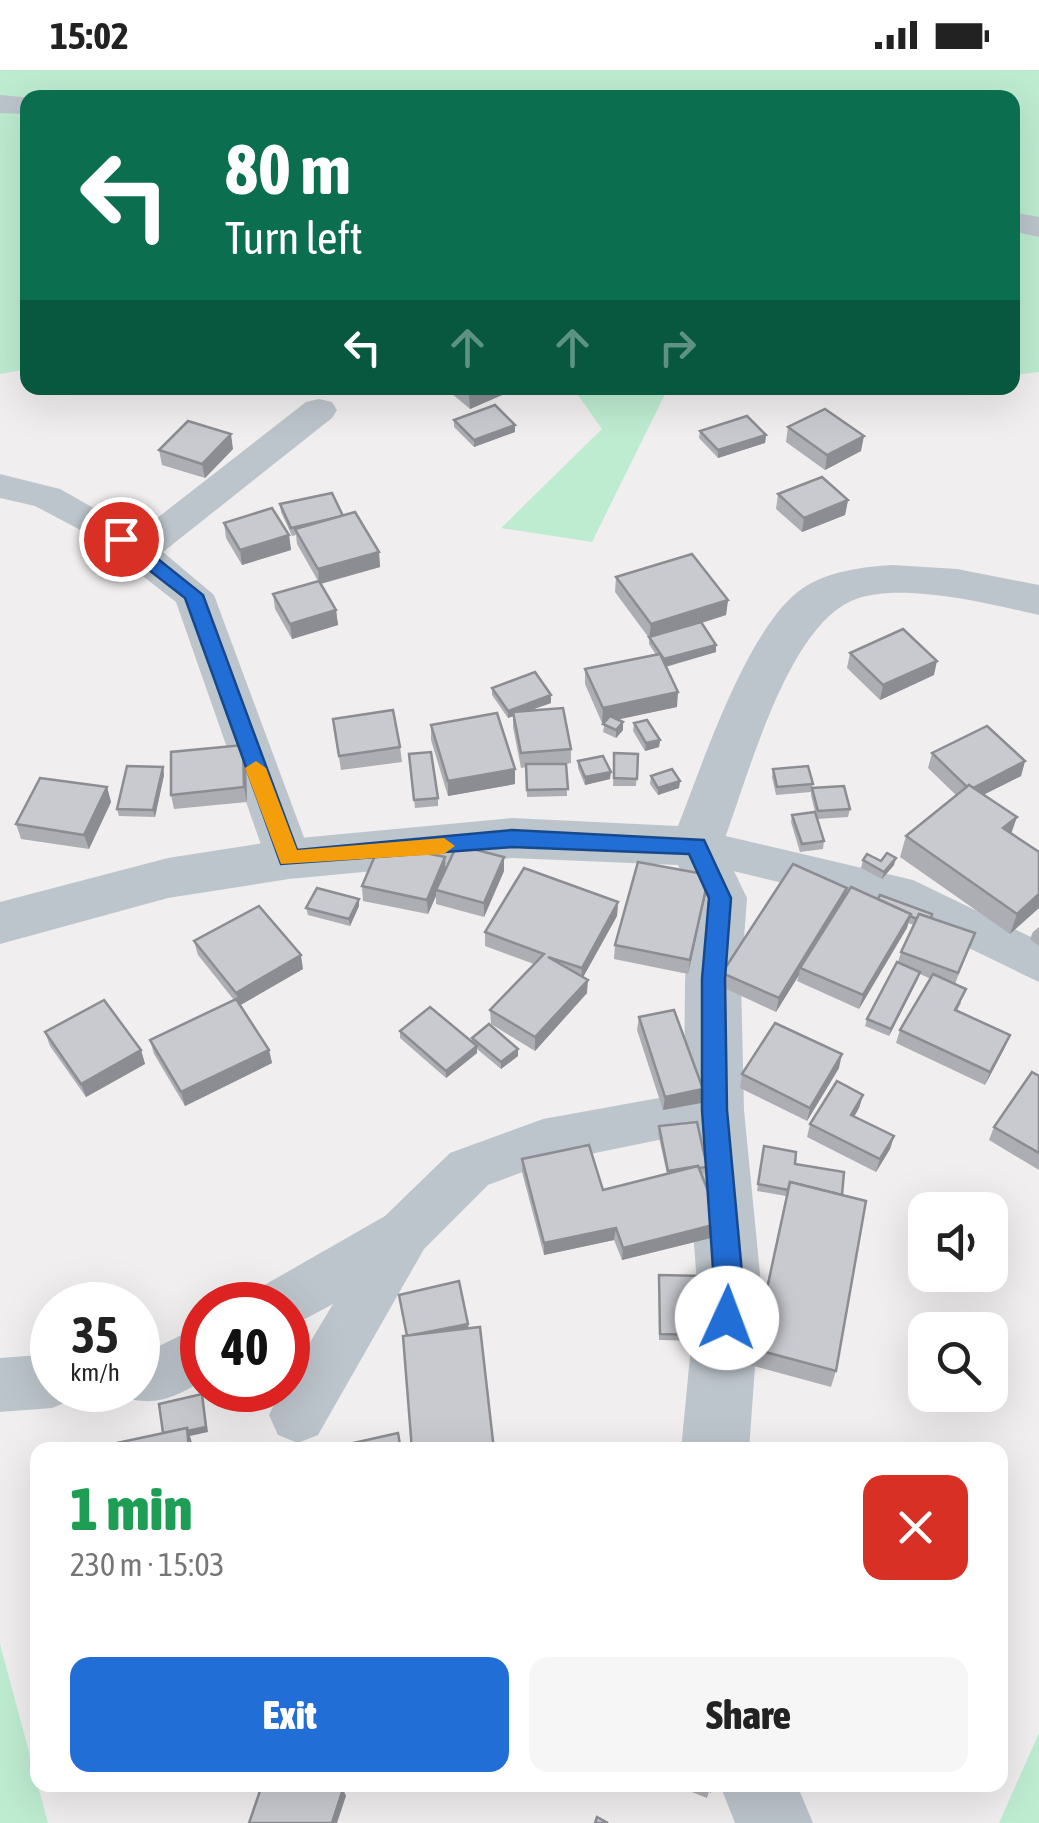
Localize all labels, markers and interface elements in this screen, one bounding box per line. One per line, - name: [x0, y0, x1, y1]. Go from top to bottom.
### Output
- text: 15:02: [50, 14, 129, 57]
- text: 80 m: [225, 129, 351, 209]
- icon: left: [60, 130, 190, 260]
- text: Turn left: [225, 212, 363, 264]
- icon: left: [335, 320, 390, 375]
- icon: ahead: [440, 320, 495, 375]
- icon: ahead: [545, 320, 600, 375]
- icon: right: [650, 320, 705, 375]
- pin: [79, 497, 164, 582]
- icon: arrive: [94, 512, 149, 567]
- map controls: [908, 1192, 1008, 1412]
- button: sound: [908, 1192, 1008, 1292]
- position arrow: [675, 1266, 779, 1370]
- speed limit sign: 40: [180, 1282, 310, 1412]
- text: 35: [71, 1306, 118, 1364]
- button: search: [908, 1312, 1008, 1412]
- text: km/h: [70, 1358, 120, 1386]
- text: 1 min: [70, 1474, 193, 1543]
- button: close: [863, 1475, 968, 1580]
- text: 230 m · 15:03: [70, 1546, 225, 1583]
- button: Exit: [70, 1657, 509, 1772]
- button: Share: [529, 1657, 968, 1772]

